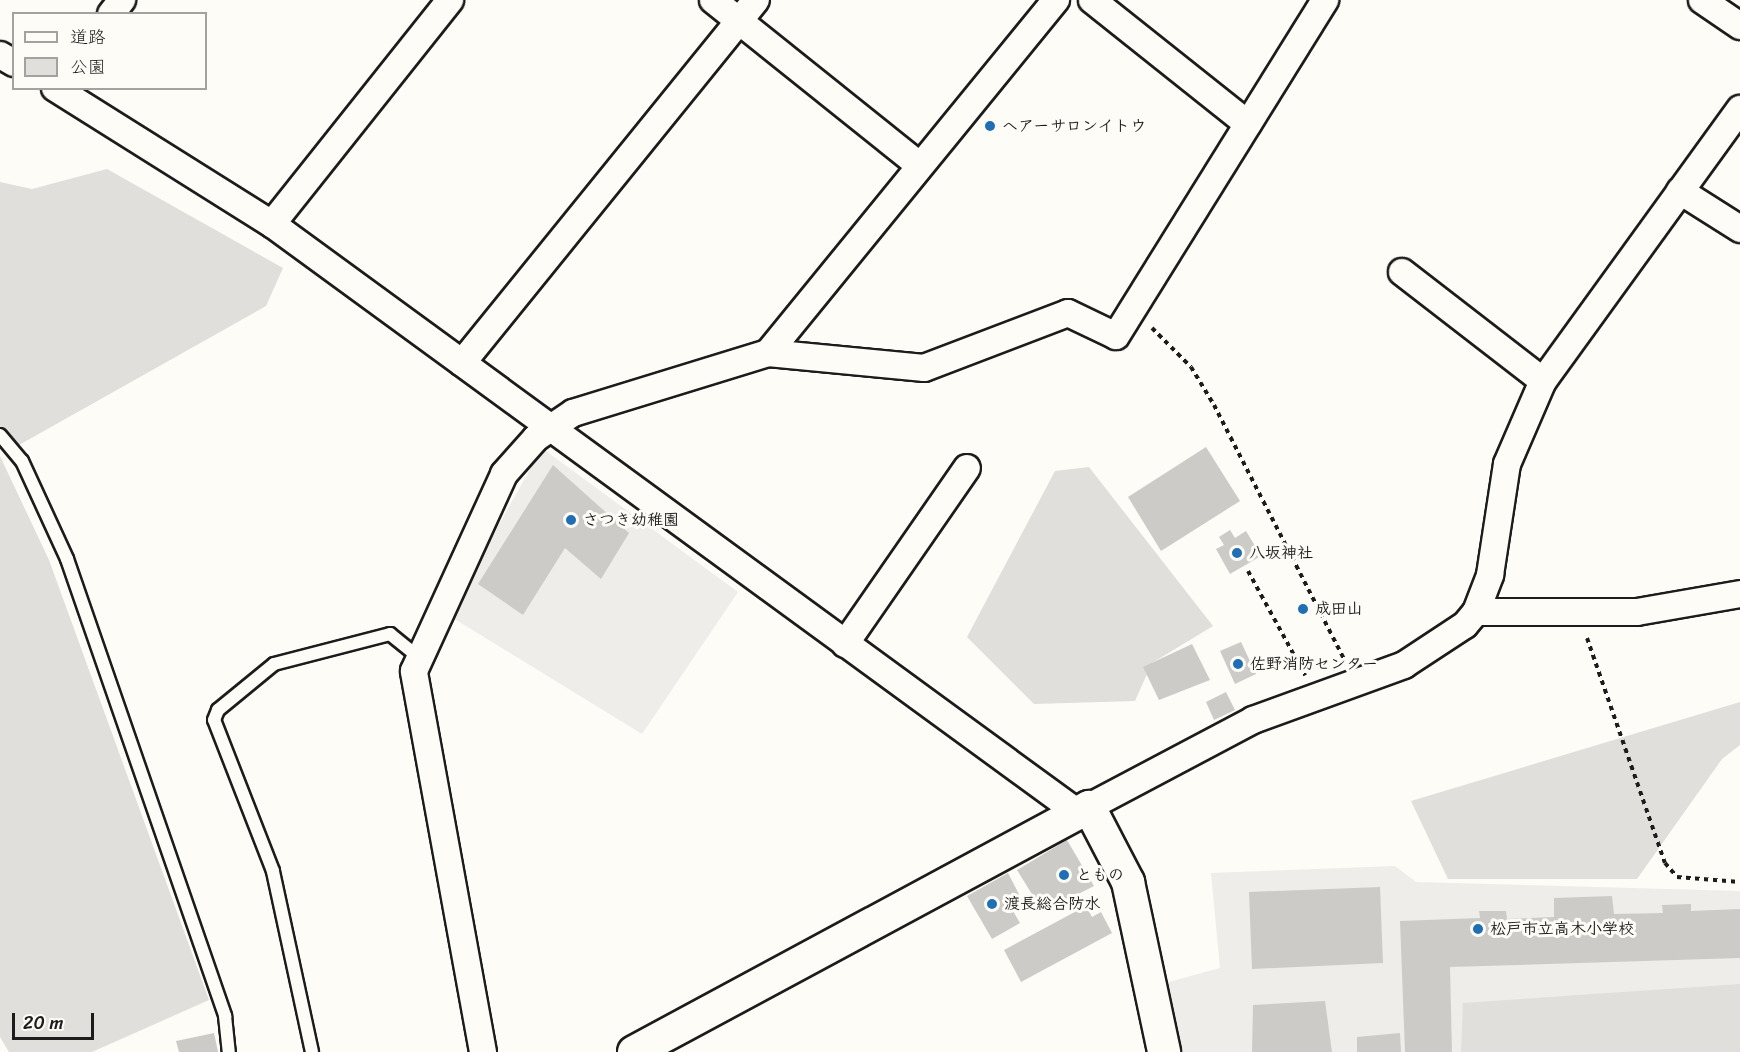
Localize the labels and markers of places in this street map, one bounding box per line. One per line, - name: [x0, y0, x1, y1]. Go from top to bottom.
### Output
- place label: ヘアーサロンイトウ: [1002, 116, 1145, 136]
- marker: ヘアーサロンイトウ: [983, 119, 997, 133]
- place label: さつき幼稚園: [583, 510, 679, 530]
- marker: さつき幼稚園: [564, 513, 578, 527]
- place label: 八坂神社: [1249, 543, 1313, 563]
- marker: 八坂神社: [1230, 546, 1244, 560]
- place label: 成田山: [1315, 599, 1363, 619]
- marker: 成田山: [1296, 602, 1310, 616]
- place label: 佐野消防センター: [1250, 654, 1378, 674]
- marker: 佐野消防センター: [1231, 657, 1245, 671]
- place label: ともの: [1076, 865, 1124, 885]
- marker: ともの: [1057, 868, 1071, 882]
- place label: 渡長総合防水: [1004, 894, 1100, 914]
- marker: 渡長総合防水: [985, 897, 999, 911]
- place label: 松戸市立高木小学校: [1490, 919, 1634, 939]
- marker: 松戸市立高木小学校: [1471, 922, 1485, 936]

